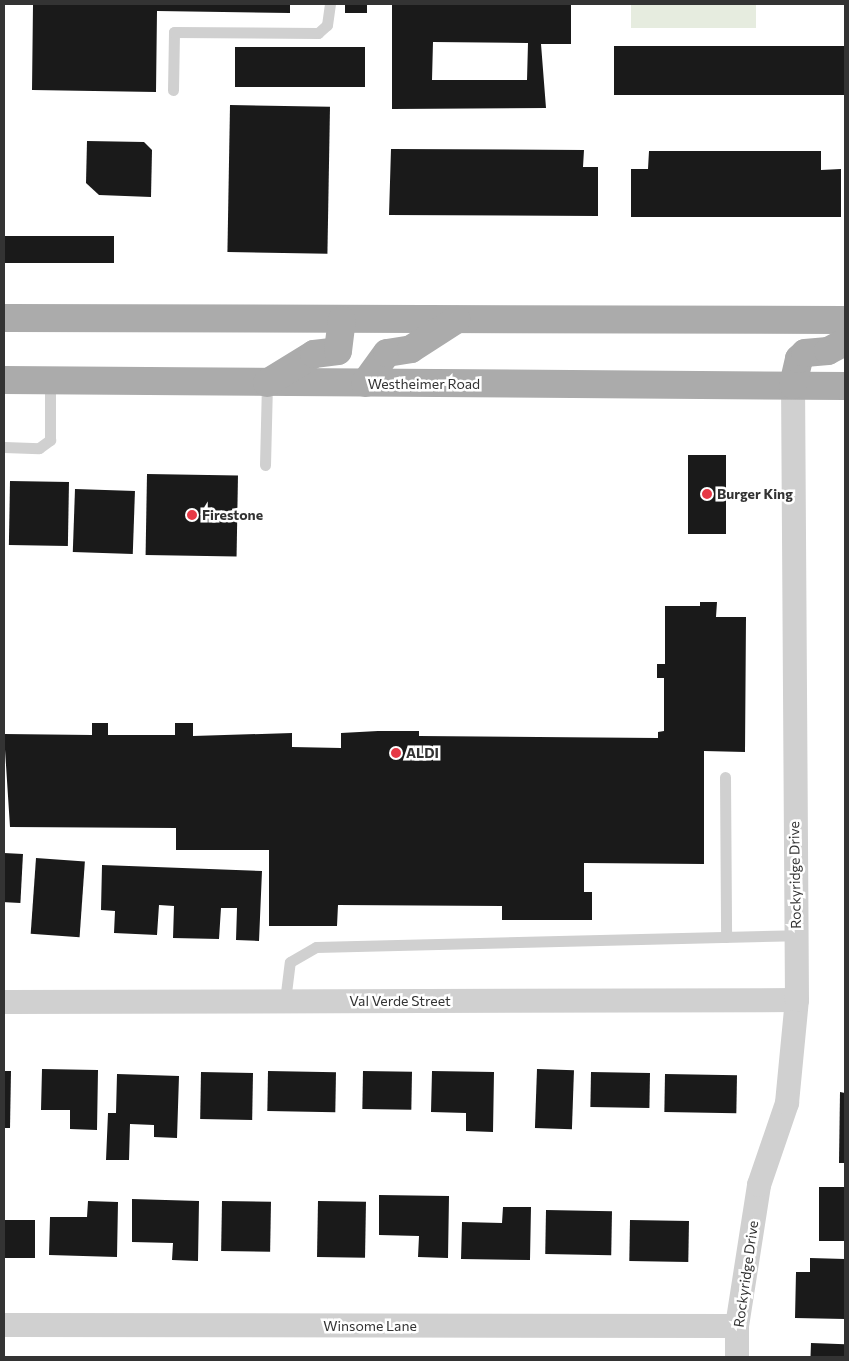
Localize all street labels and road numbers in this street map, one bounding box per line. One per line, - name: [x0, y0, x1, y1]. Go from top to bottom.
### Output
- street label: Westheimer Road: [368, 376, 480, 392]
- street label: Rockyridge Drive: [786, 821, 804, 929]
- street label: Val Verde Street: [349, 993, 451, 1009]
- street label: Rockyridge Drive: [730, 1220, 762, 1328]
- street label: Winsome Lane: [323, 1318, 417, 1334]

